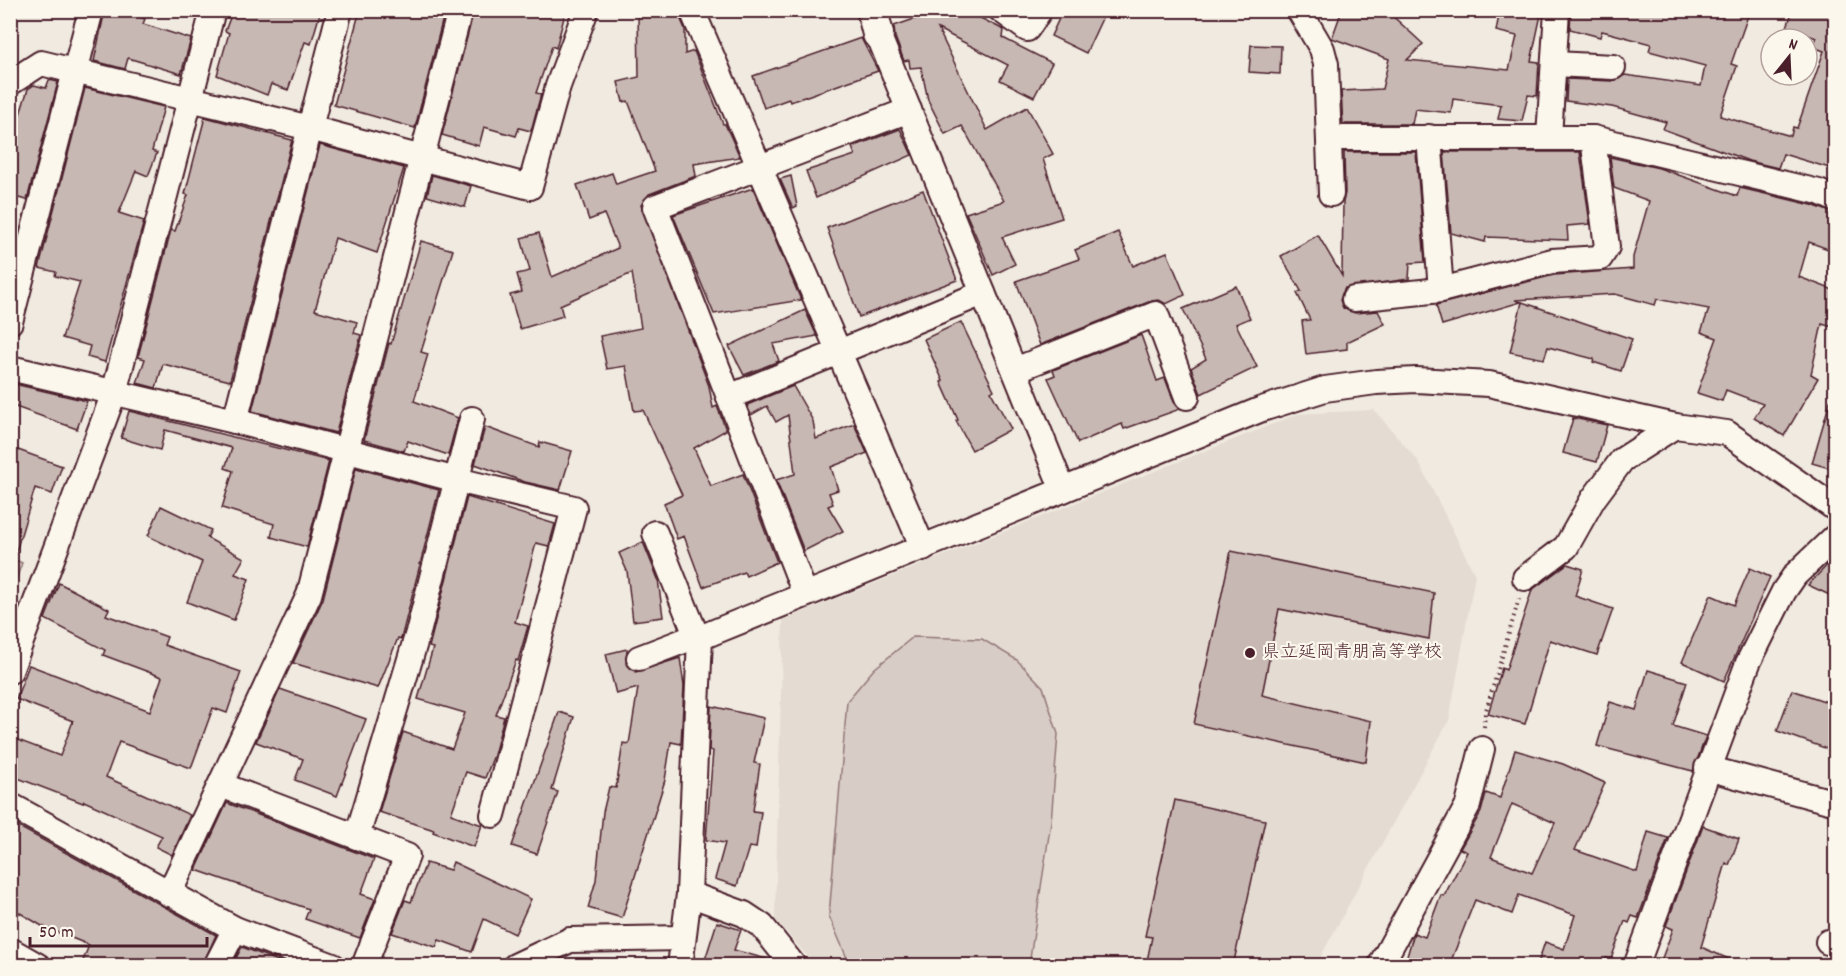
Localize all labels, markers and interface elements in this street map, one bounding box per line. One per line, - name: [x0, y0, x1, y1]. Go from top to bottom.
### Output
- north arrow: [1759, 27, 1819, 87]
- text: N: [1786, 33, 1800, 57]
- place label: 県立延岡青朋高等学校: [1262, 641, 1442, 666]
- marker: 県立延岡青朋高等学校: [1243, 646, 1257, 660]
- scale bar: [30, 910, 207, 948]
- text: 50 m: [39, 921, 74, 946]

